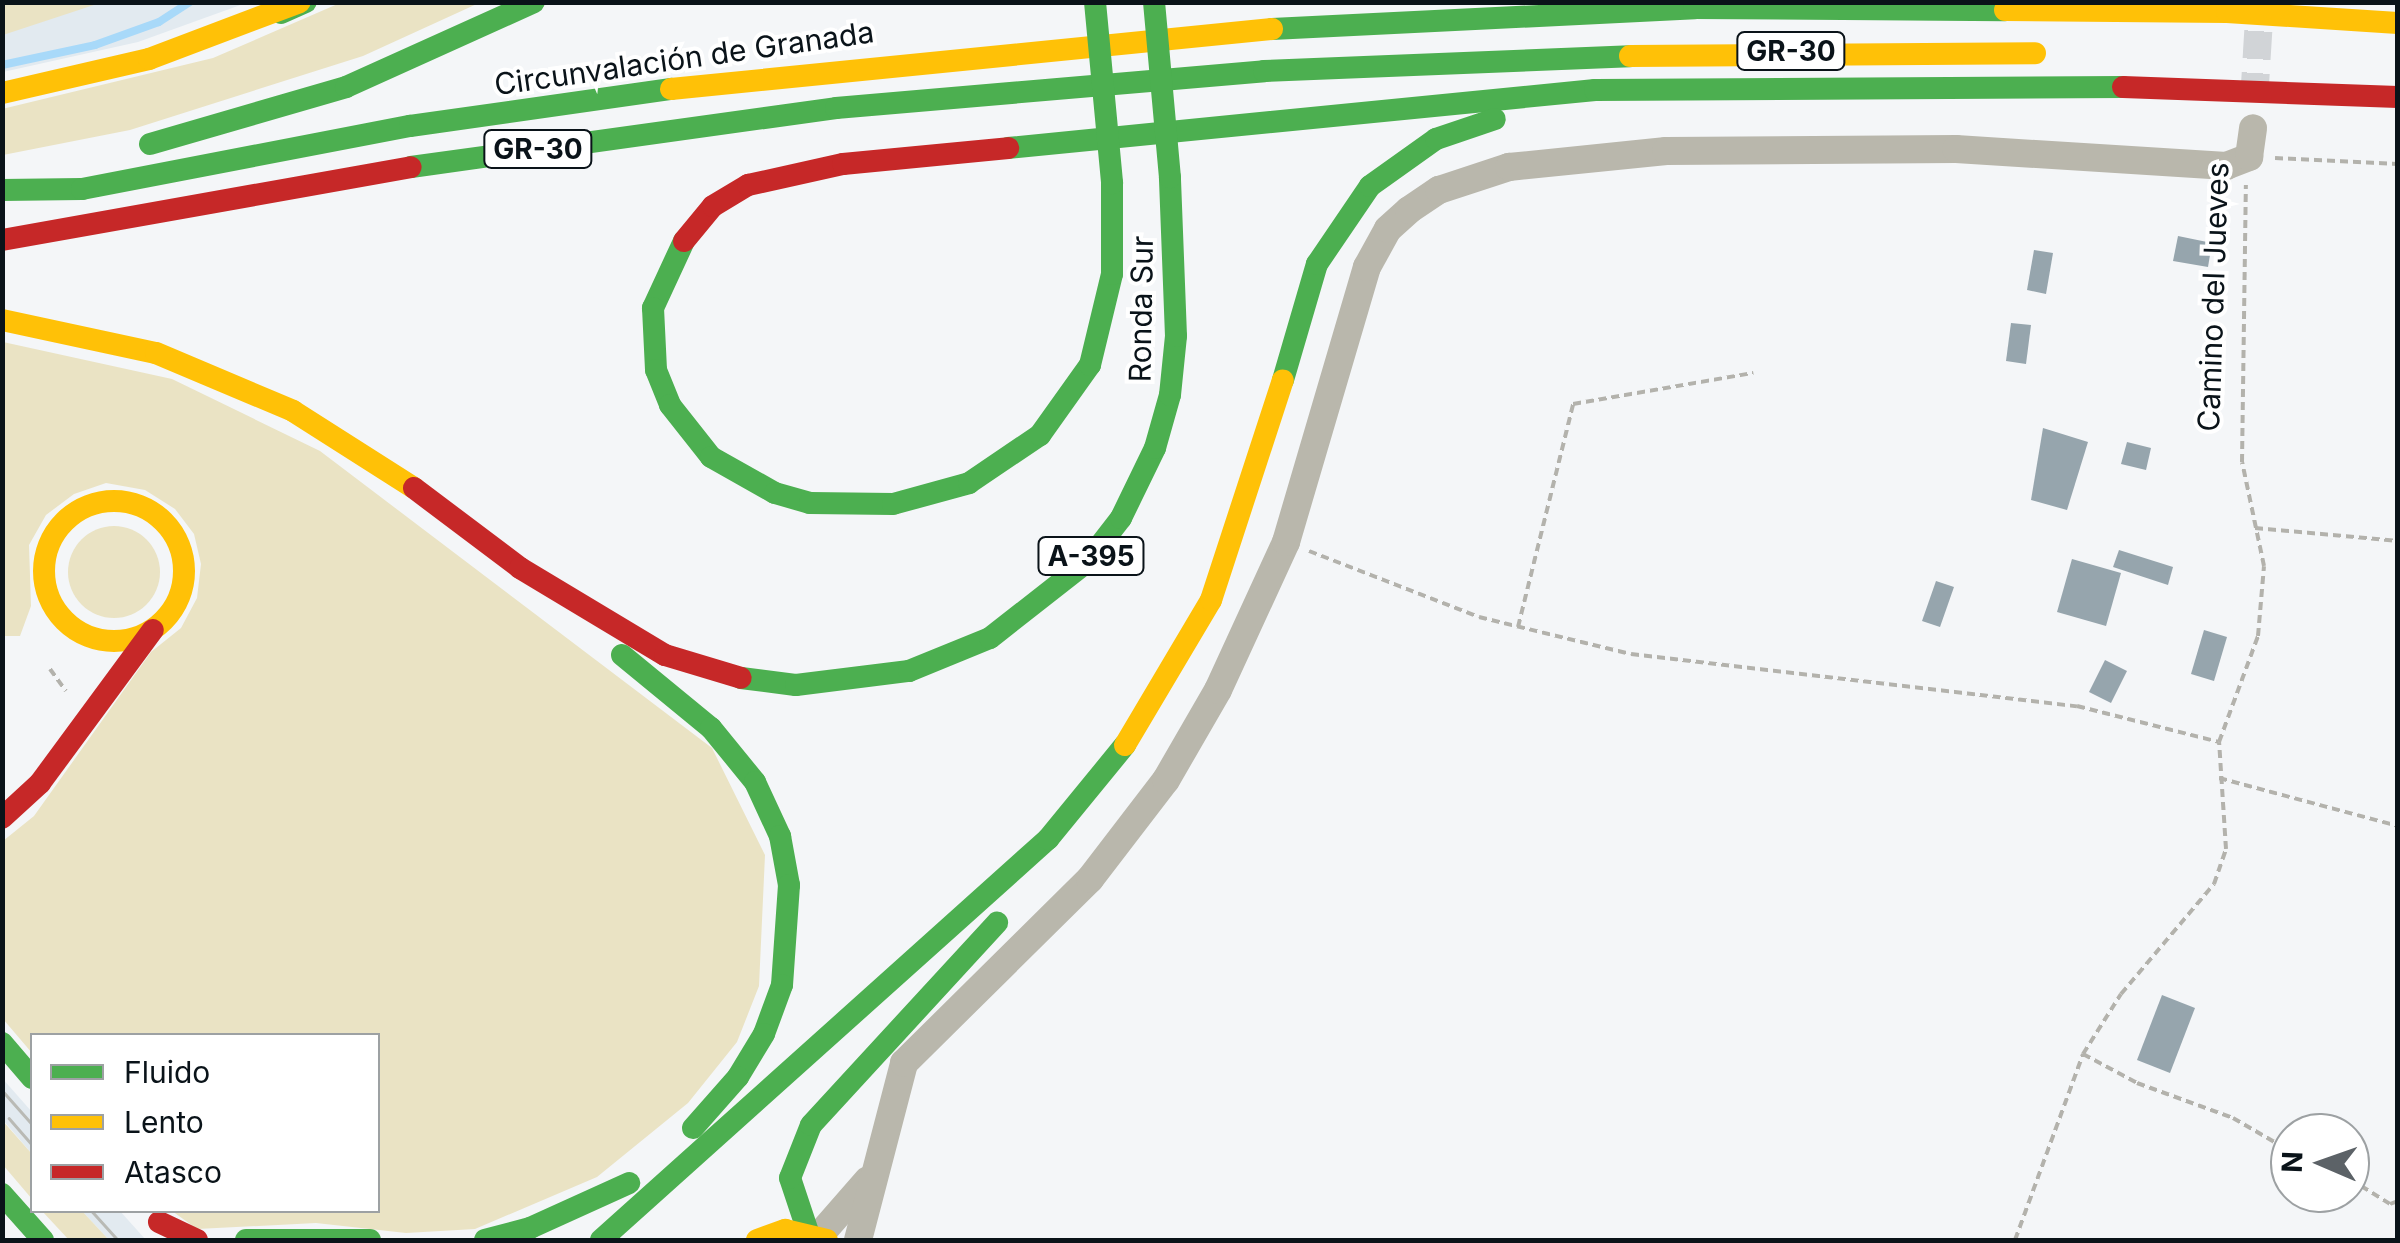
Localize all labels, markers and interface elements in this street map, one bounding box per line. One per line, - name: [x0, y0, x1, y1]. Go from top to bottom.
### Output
- street label: Circunvalación de Granada: [492, 14, 876, 102]
- road number: GR-30: [1736, 28, 1846, 74]
- road number: GR-30: [483, 126, 593, 172]
- street label: Camino del Jueves: [2190, 162, 2236, 432]
- street label: Ronda Sur: [1122, 235, 1160, 383]
- road number: A-395: [1036, 533, 1146, 579]
- legend: [30, 1033, 380, 1213]
- text: Fluido: [124, 1054, 210, 1090]
- text: Lento: [124, 1104, 204, 1140]
- north arrow: [2270, 1113, 2370, 1213]
- text: N: [2275, 1151, 2309, 1173]
- text: Atasco: [124, 1154, 222, 1190]

